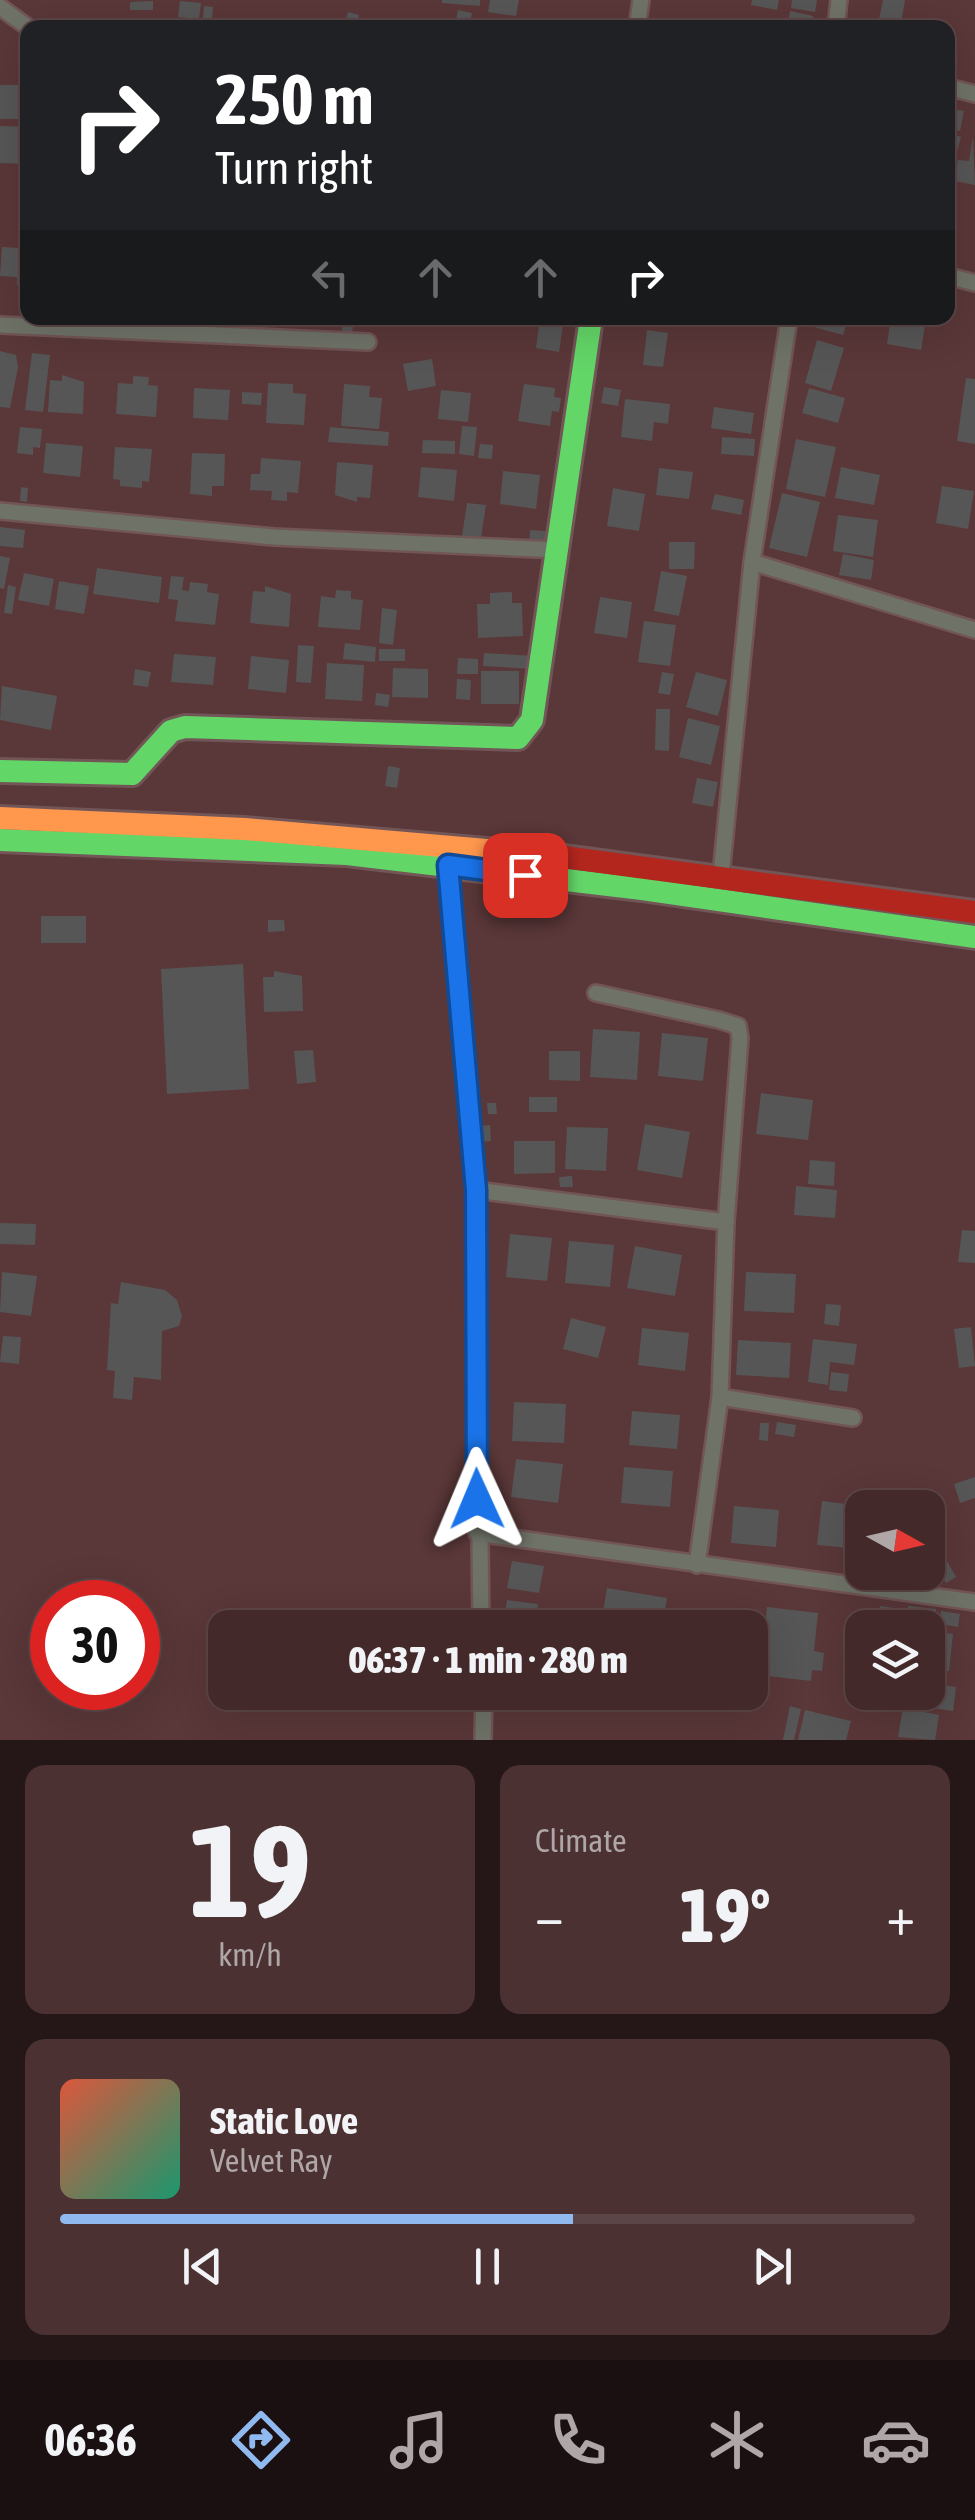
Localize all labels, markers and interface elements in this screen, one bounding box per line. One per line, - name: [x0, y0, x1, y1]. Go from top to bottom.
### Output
- text: 250 m: [215, 59, 374, 139]
- icon: right: [50, 60, 180, 190]
- text: Turn right: [215, 142, 373, 194]
- icon: left: [303, 250, 358, 305]
- icon: ahead: [408, 250, 463, 305]
- icon: ahead: [513, 250, 568, 305]
- icon: right: [618, 250, 673, 305]
- pin: [483, 833, 568, 918]
- icon: arrive: [498, 848, 553, 903]
- position arrow: [425, 1447, 529, 1551]
- north arrow: [845, 1490, 945, 1590]
- map controls: [845, 1490, 945, 1710]
- speed limit sign: 30: [30, 1580, 160, 1710]
- button: layers: [845, 1610, 945, 1710]
- text: 06:37 · 1 min · 280 m: [348, 1638, 628, 1681]
- text: 19: [189, 1796, 311, 1945]
- text: Climate: [535, 1822, 627, 1859]
- text: 19°: [679, 1872, 771, 1958]
- text: −: [535, 1884, 564, 1947]
- text: +: [886, 1884, 915, 1947]
- text: km/h: [218, 1936, 282, 1973]
- text: Static Love: [210, 2099, 358, 2142]
- text: Velvet Ray: [210, 2142, 332, 2179]
- icon: previous: [175, 2239, 230, 2294]
- icon: pause: [460, 2239, 515, 2294]
- icon: next: [745, 2239, 800, 2294]
- icon: directions: [226, 2405, 296, 2475]
- icon: music: [384, 2405, 454, 2475]
- icon: phone: [543, 2405, 613, 2475]
- icon: climate: [702, 2405, 772, 2475]
- icon: car: [861, 2405, 931, 2475]
- text: 06:36: [44, 2414, 137, 2466]

